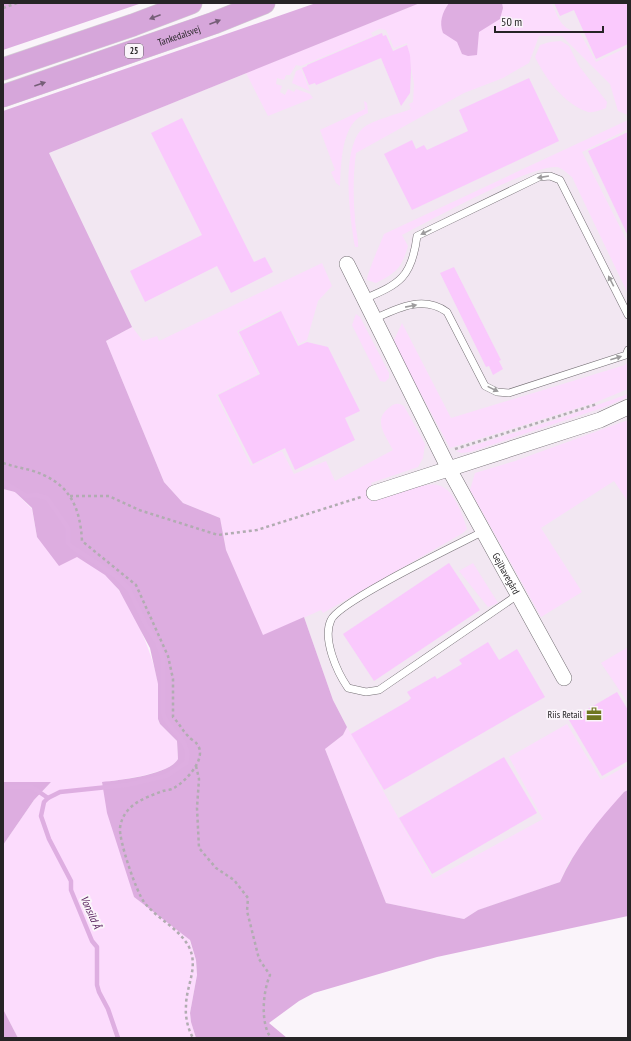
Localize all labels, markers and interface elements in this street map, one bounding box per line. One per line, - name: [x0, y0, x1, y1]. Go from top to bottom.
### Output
- scale bar: [495, 8, 603, 34]
- one-way arrow: [148, 14, 160, 20]
- text: 50 m: [501, 14, 522, 29]
- one-way arrow: [210, 18, 222, 24]
- street label: Tankedalsvej: [156, 22, 202, 49]
- road number: 25: [125, 44, 143, 58]
- one-way arrow: [34, 80, 46, 86]
- one-way arrow: [537, 174, 549, 180]
- one-way arrow: [420, 229, 432, 235]
- one-way arrow: [607, 275, 614, 286]
- one-way arrow: [404, 302, 417, 308]
- one-way arrow: [611, 355, 623, 361]
- one-way arrow: [487, 386, 498, 392]
- street label: Gejlhavegård: [489, 551, 523, 597]
- office icon: Riis Retail: [585, 705, 603, 723]
- place label: Riis Retail: [548, 708, 583, 721]
- water label: Vonsild Å: [78, 893, 105, 931]

